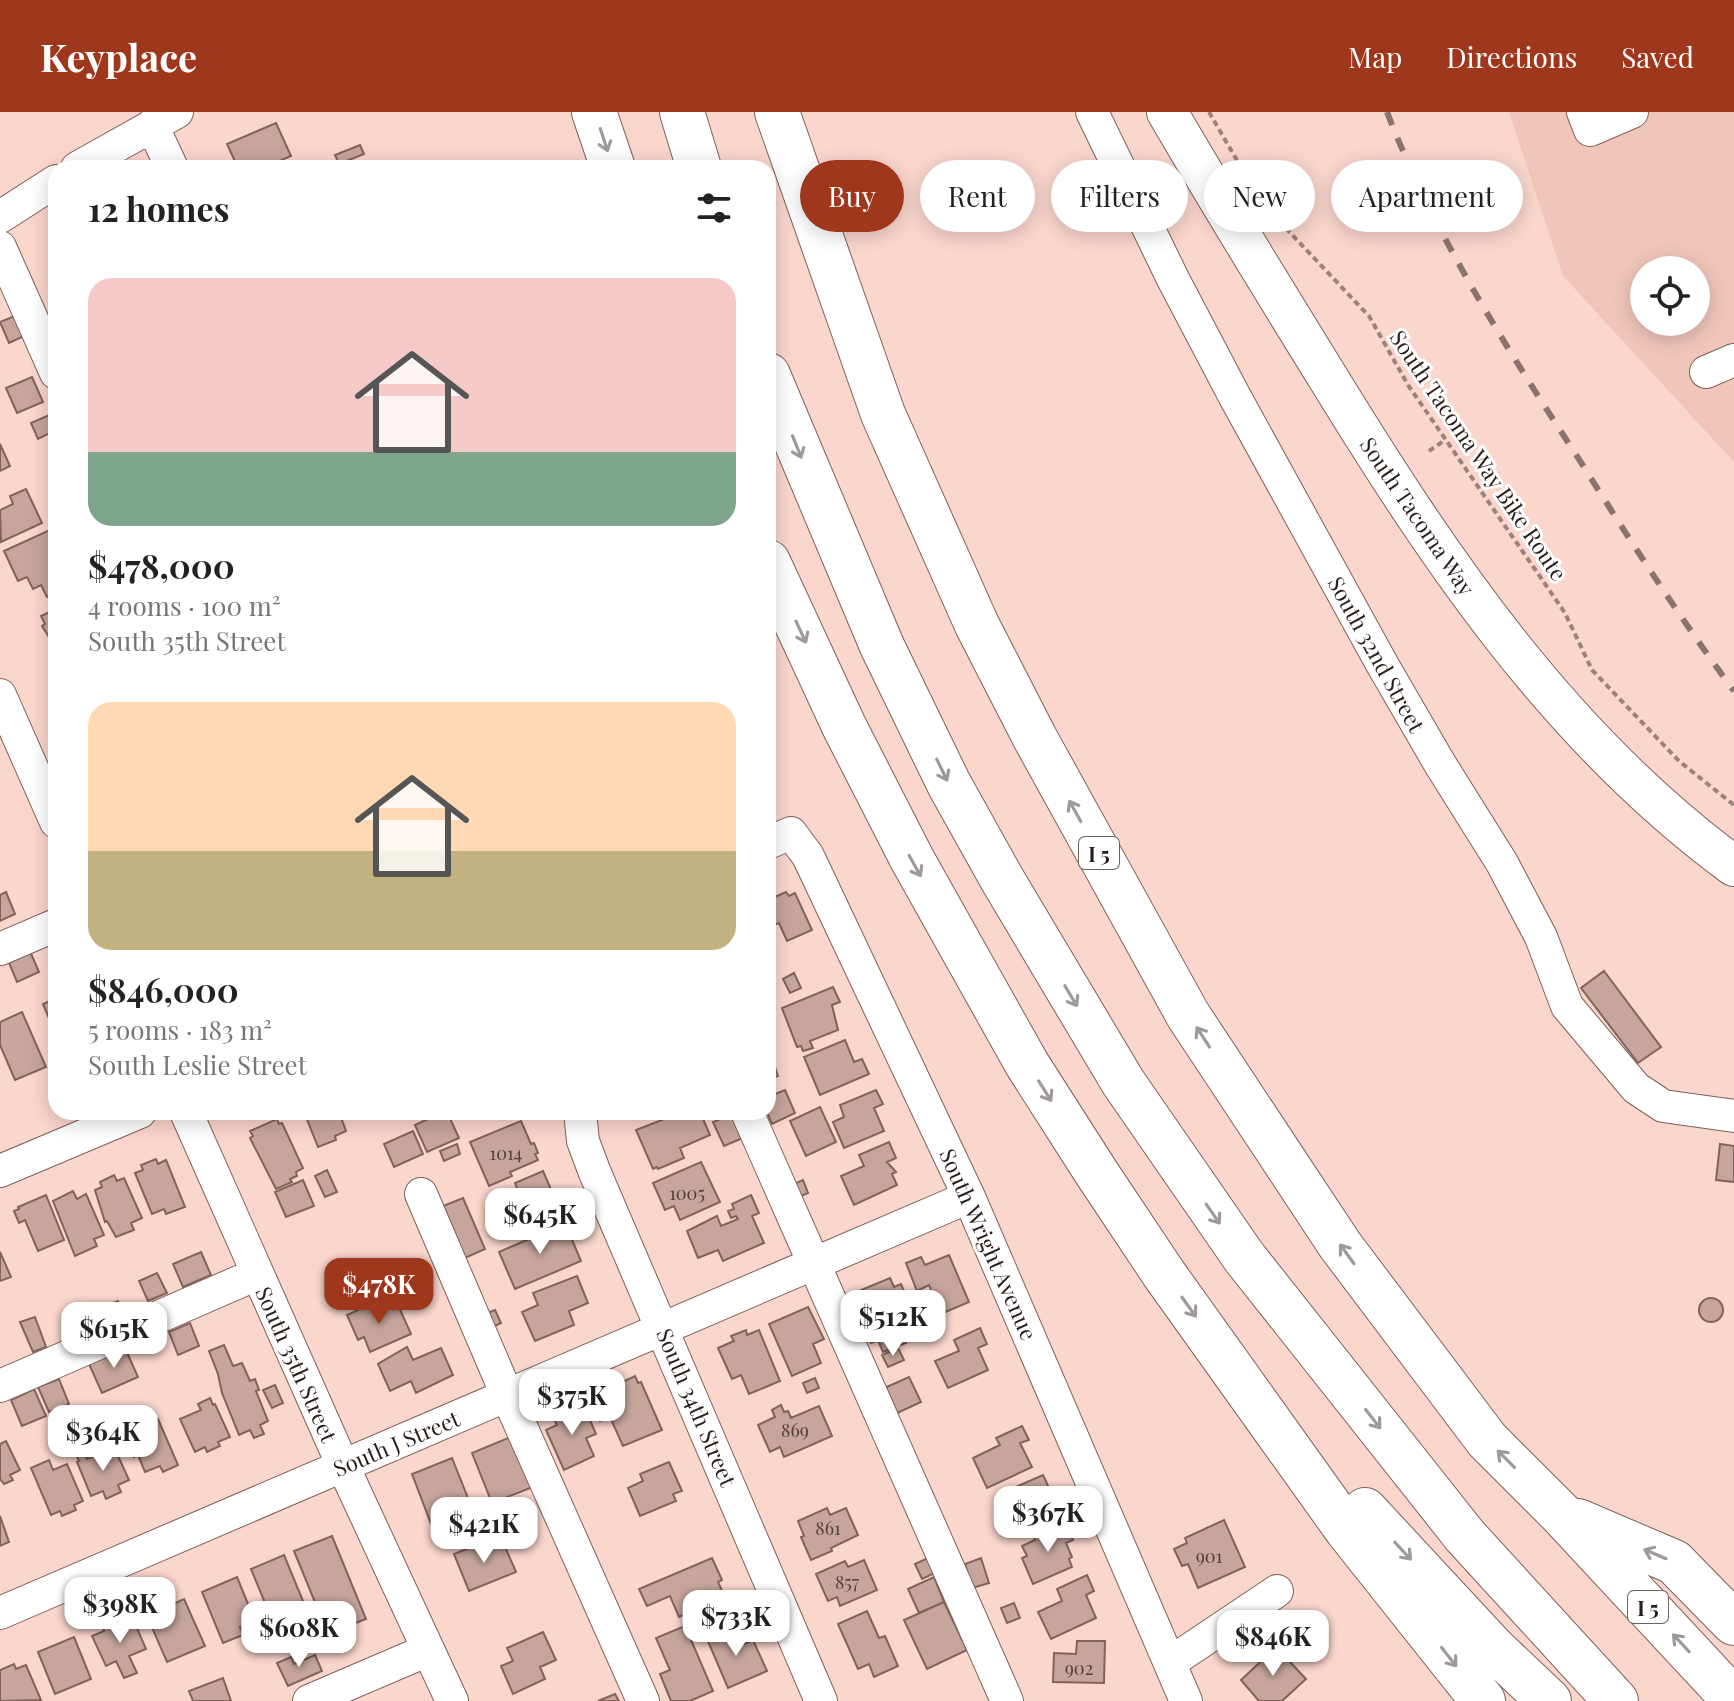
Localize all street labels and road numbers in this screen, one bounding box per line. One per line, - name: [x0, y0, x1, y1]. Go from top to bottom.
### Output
- street label: South Tacoma Way Bike Route: [1385, 324, 1573, 586]
- street label: South Tacoma Way: [1355, 431, 1481, 601]
- street label: South 32nd Street: [1322, 571, 1433, 738]
- road number: I 5: [1079, 837, 1119, 869]
- street label: South Wright Avenue: [933, 1143, 1045, 1345]
- street label: South 35th Street: [249, 1282, 345, 1448]
- street label: South 34th Street: [650, 1323, 744, 1492]
- street label: South J Street: [328, 1402, 465, 1483]
- road number: I 5: [1628, 1591, 1668, 1623]

